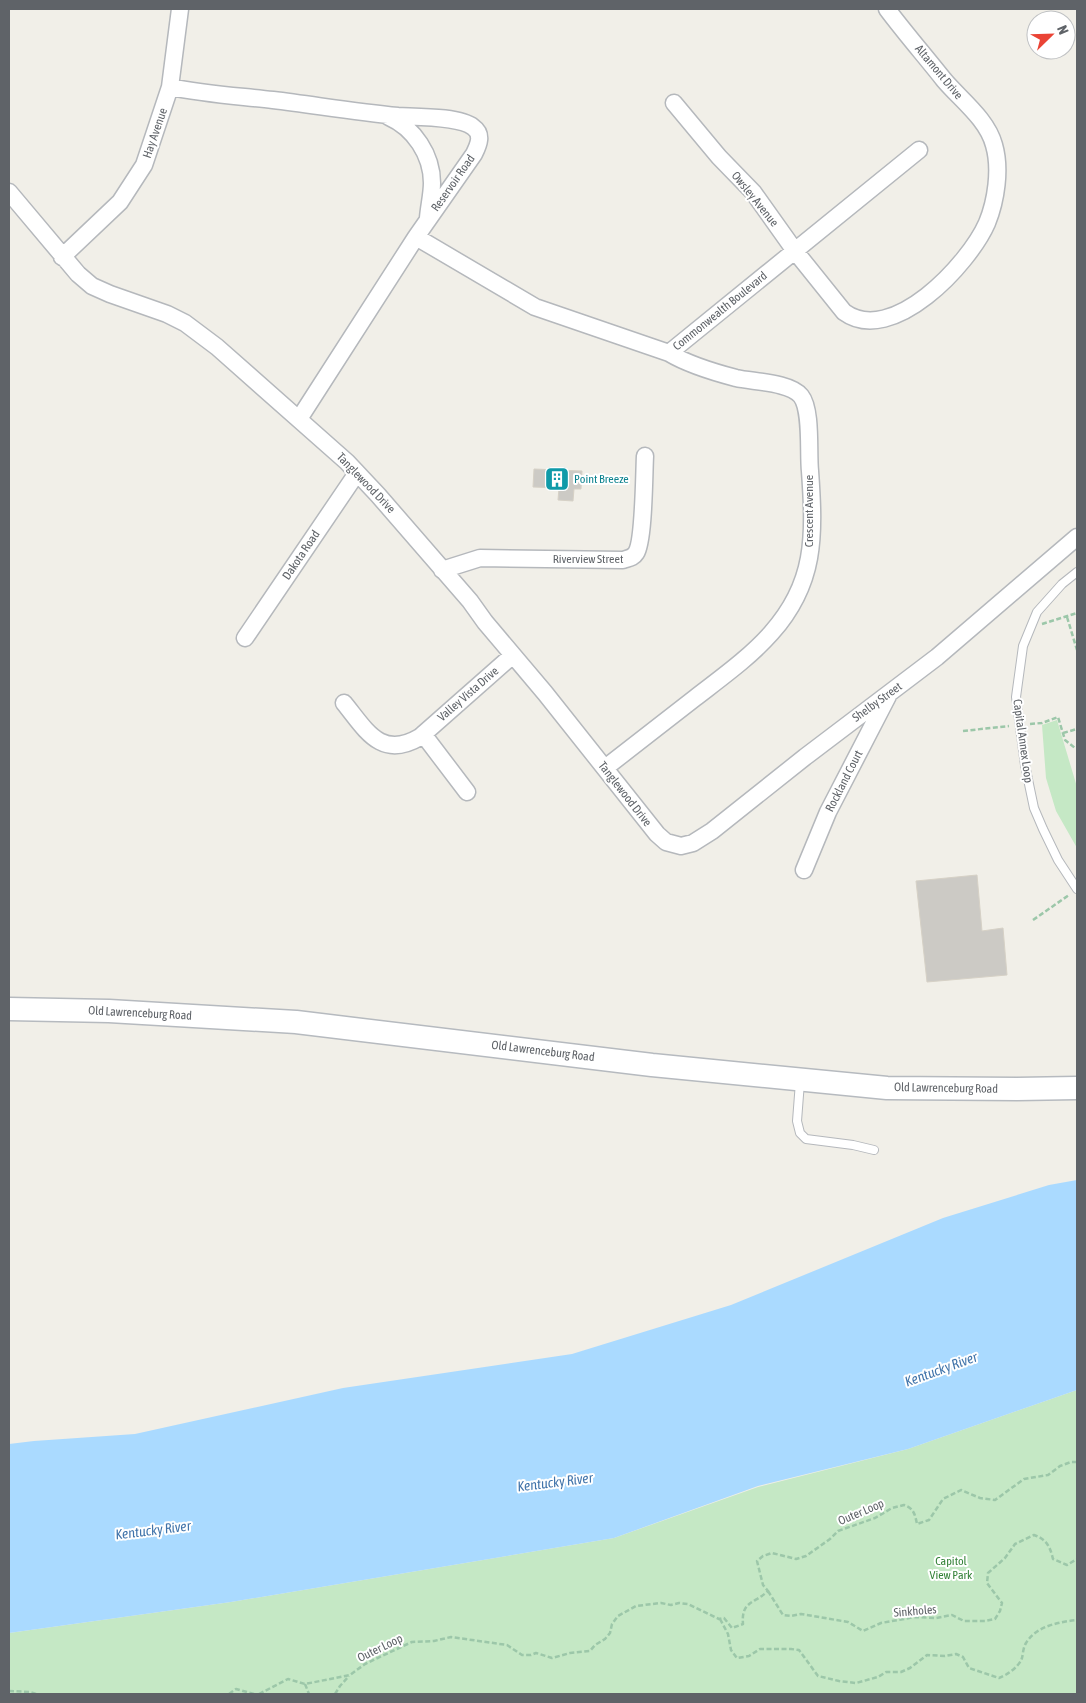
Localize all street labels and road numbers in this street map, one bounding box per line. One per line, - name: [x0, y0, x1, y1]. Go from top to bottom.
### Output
- street label: Altamont Drive: [912, 42, 966, 102]
- street label: Hay Avenue: [140, 106, 170, 160]
- street label: Reservoir Road: [428, 152, 478, 214]
- street label: Owsley Avenue: [729, 169, 781, 229]
- street label: Commonwealth Boulevard: [670, 269, 770, 353]
- street label: Tanglewood Drive: [334, 450, 398, 516]
- street label: Crescent Avenue: [802, 475, 816, 547]
- street label: Dakota Road: [279, 528, 323, 582]
- street label: Riverview Street: [553, 552, 624, 566]
- street label: Valley Vista Drive: [435, 664, 501, 724]
- street label: Shelby Street: [849, 679, 905, 725]
- street label: Capital Annex Loop: [1010, 698, 1036, 784]
- street label: Rockland Court: [823, 748, 866, 814]
- street label: Tanglewood Drive: [595, 759, 655, 829]
- street label: Old Lawrenceburg Road: [88, 1003, 192, 1023]
- street label: Old Lawrenceburg Road: [491, 1038, 595, 1064]
- street label: Old Lawrenceburg Road: [894, 1080, 998, 1096]
- street label: Outer Loop: [836, 1496, 886, 1528]
- street label: Sinkholes: [893, 1602, 937, 1620]
- street label: Outer Loop: [355, 1631, 405, 1665]

